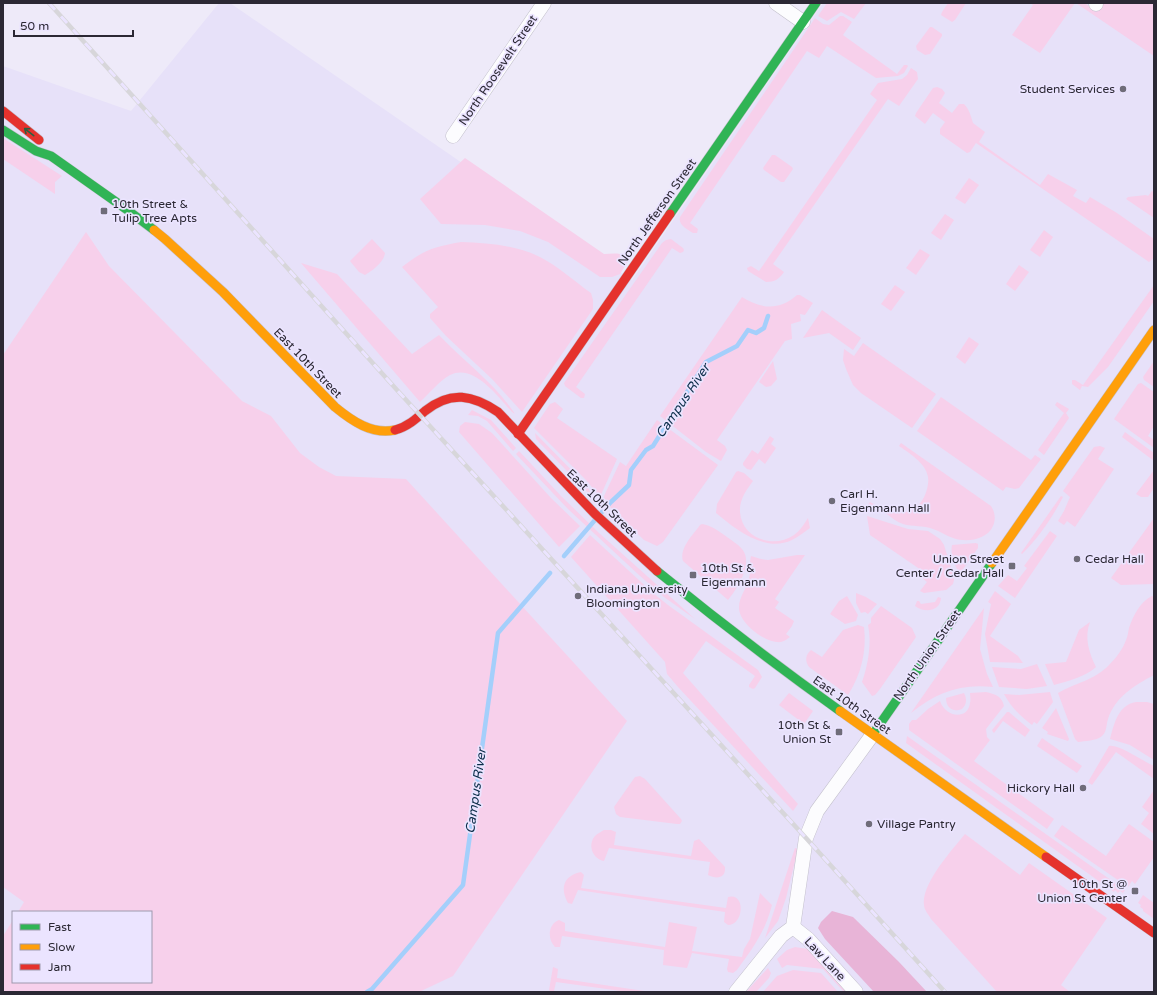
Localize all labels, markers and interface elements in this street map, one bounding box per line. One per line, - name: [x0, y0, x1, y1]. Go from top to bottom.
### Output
- scale bar: [14, 12, 133, 38]
- street label: North Roosevelt Street: [456, 12, 540, 128]
- text: 50 m: [20, 19, 49, 33]
- place label: Student Services: [1020, 82, 1115, 96]
- marker: Student Services: [1118, 84, 1128, 94]
- one-way arrow: [23, 128, 34, 136]
- street label: North Jefferson Street: [615, 156, 699, 268]
- place label: 10th Street & Tulip Tree Apts: [112, 197, 197, 225]
- marker: 10th Street & Tulip Tree Apts: [99, 206, 109, 216]
- street label: East 10th Street: [271, 325, 345, 401]
- water label: Campus River: [652, 359, 715, 441]
- street label: East 10th Street: [564, 466, 640, 540]
- place label: Carl H. Eigenmann Hall: [840, 487, 930, 515]
- marker: Carl H. Eigenmann Hall: [827, 496, 837, 506]
- place label: Union Street Center / Cedar Hall: [896, 552, 1004, 580]
- place label: Cedar Hall: [1085, 552, 1144, 566]
- marker: Cedar Hall: [1072, 554, 1082, 564]
- place label: 10th St & Eigenmann: [701, 561, 766, 589]
- marker: Union Street Center / Cedar Hall: [1007, 561, 1017, 571]
- marker: 10th St & Eigenmann: [688, 570, 698, 580]
- place label: Indiana University Bloomington: [586, 582, 688, 610]
- marker: Indiana University Bloomington: [573, 591, 583, 601]
- street label: North Union Street: [890, 607, 964, 703]
- street label: East 10th Street: [810, 673, 894, 737]
- place label: 10th St & Union St: [777, 718, 831, 746]
- marker: 10th St & Union St: [834, 727, 844, 737]
- water label: Campus River: [462, 745, 490, 835]
- place label: Hickory Hall: [1007, 781, 1075, 795]
- marker: Hickory Hall: [1078, 783, 1088, 793]
- place label: Village Pantry: [877, 817, 956, 831]
- marker: Village Pantry: [864, 819, 874, 829]
- place label: 10th St @ Union St Center: [1037, 877, 1127, 905]
- marker: 10th St @ Union St Center: [1130, 886, 1140, 896]
- legend: [12, 911, 152, 983]
- text: Fast: [48, 920, 72, 934]
- street label: Law Lane: [801, 935, 849, 984]
- text: Slow: [48, 940, 75, 954]
- text: Jam: [48, 960, 71, 974]

